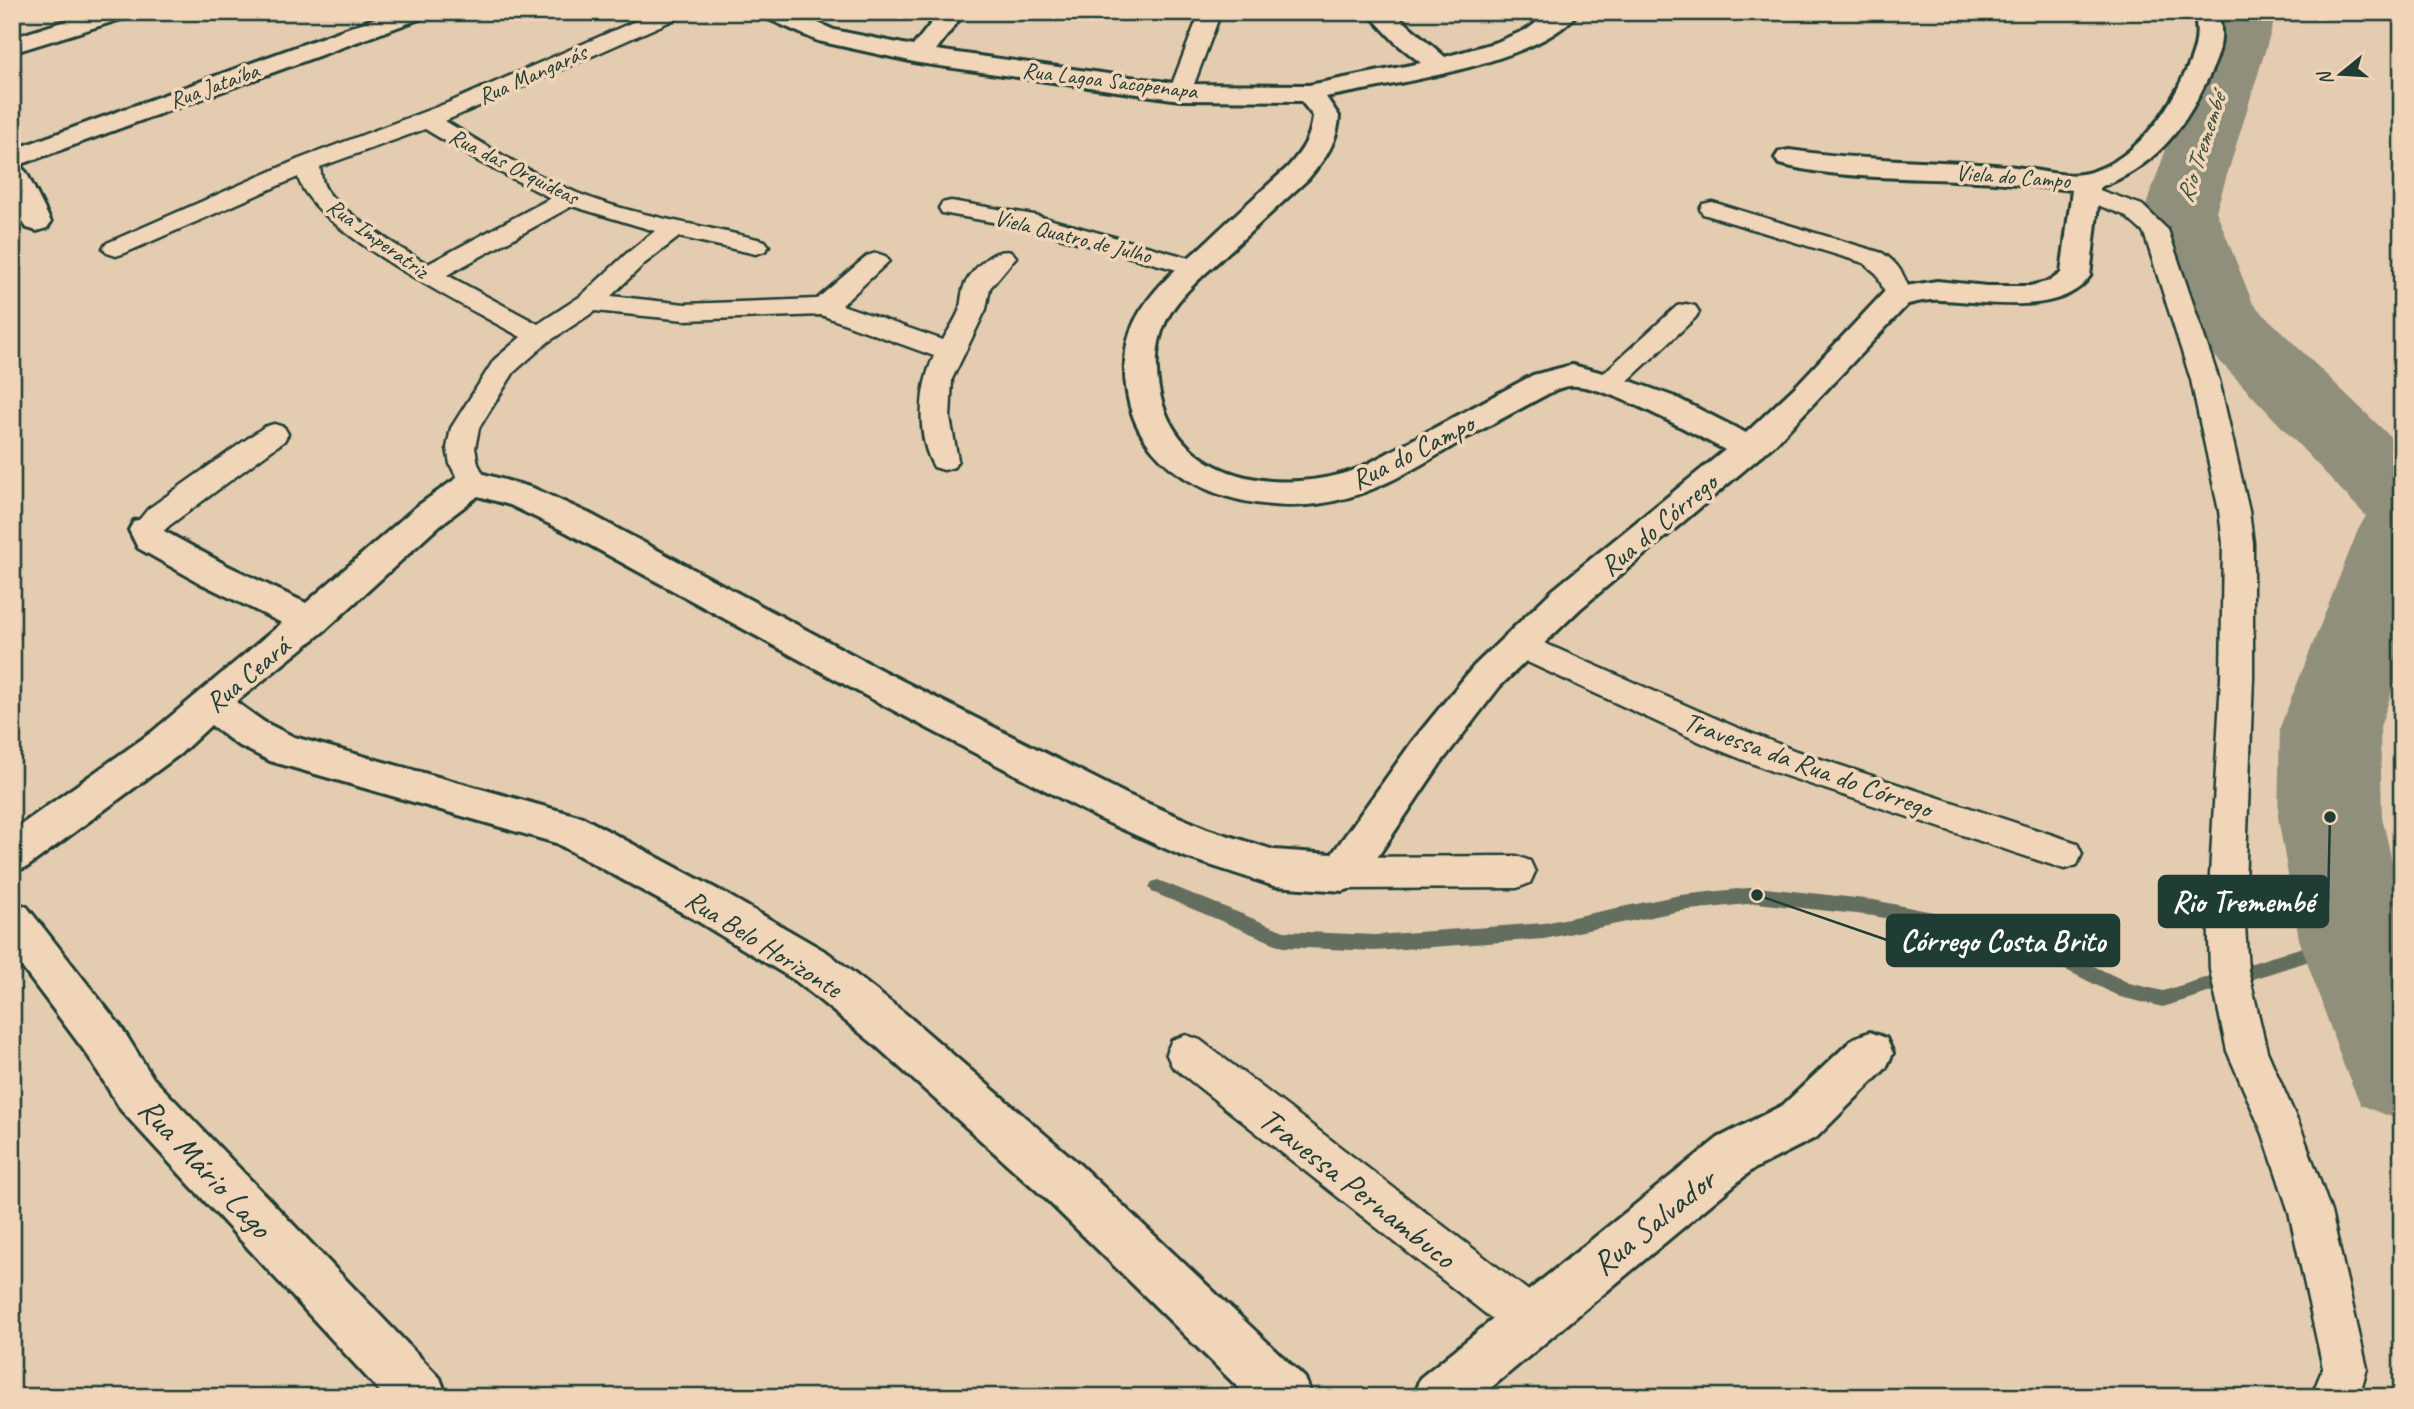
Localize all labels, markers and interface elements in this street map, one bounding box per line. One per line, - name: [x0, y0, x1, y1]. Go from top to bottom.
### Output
- street label: Rua Mangarás: [473, 37, 593, 111]
- north arrow: [2306, 38, 2376, 108]
- street label: Rua Jataíba: [165, 55, 265, 115]
- street label: Rua Lagoa Sacopenapa: [1021, 55, 1201, 106]
- text: N: [2312, 67, 2339, 88]
- water label: Rio Tremembé: [2169, 83, 2235, 206]
- street label: Rua das Orquídeas: [444, 121, 585, 212]
- street label: Viela do Campo: [1955, 158, 2073, 195]
- street label: Rua Imperatriz: [321, 192, 436, 286]
- street label: Viela Quatro de Julho: [991, 203, 1156, 270]
- street label: Rua do Campo: [1345, 404, 1482, 497]
- street label: Rua do Córrego: [1593, 463, 1726, 584]
- street label: Rua Ceará: [198, 627, 299, 720]
- street label: Travessa da Rua do Córrego: [1679, 703, 1940, 827]
- callout: Rio Tremembé: [2159, 876, 2328, 927]
- street label: Rua Belo Horizonte: [679, 881, 850, 1006]
- text: Rio Tremembé: [2172, 883, 2318, 921]
- callout: Córrego Costa Brito: [1887, 915, 2119, 966]
- text: Córrego Costa Brito: [1901, 922, 2108, 960]
- street label: Rua Mário Lago: [130, 1089, 283, 1248]
- street label: Travessa Pernambuco: [1250, 1098, 1466, 1279]
- street label: Rua Salvador: [1583, 1157, 1726, 1284]

